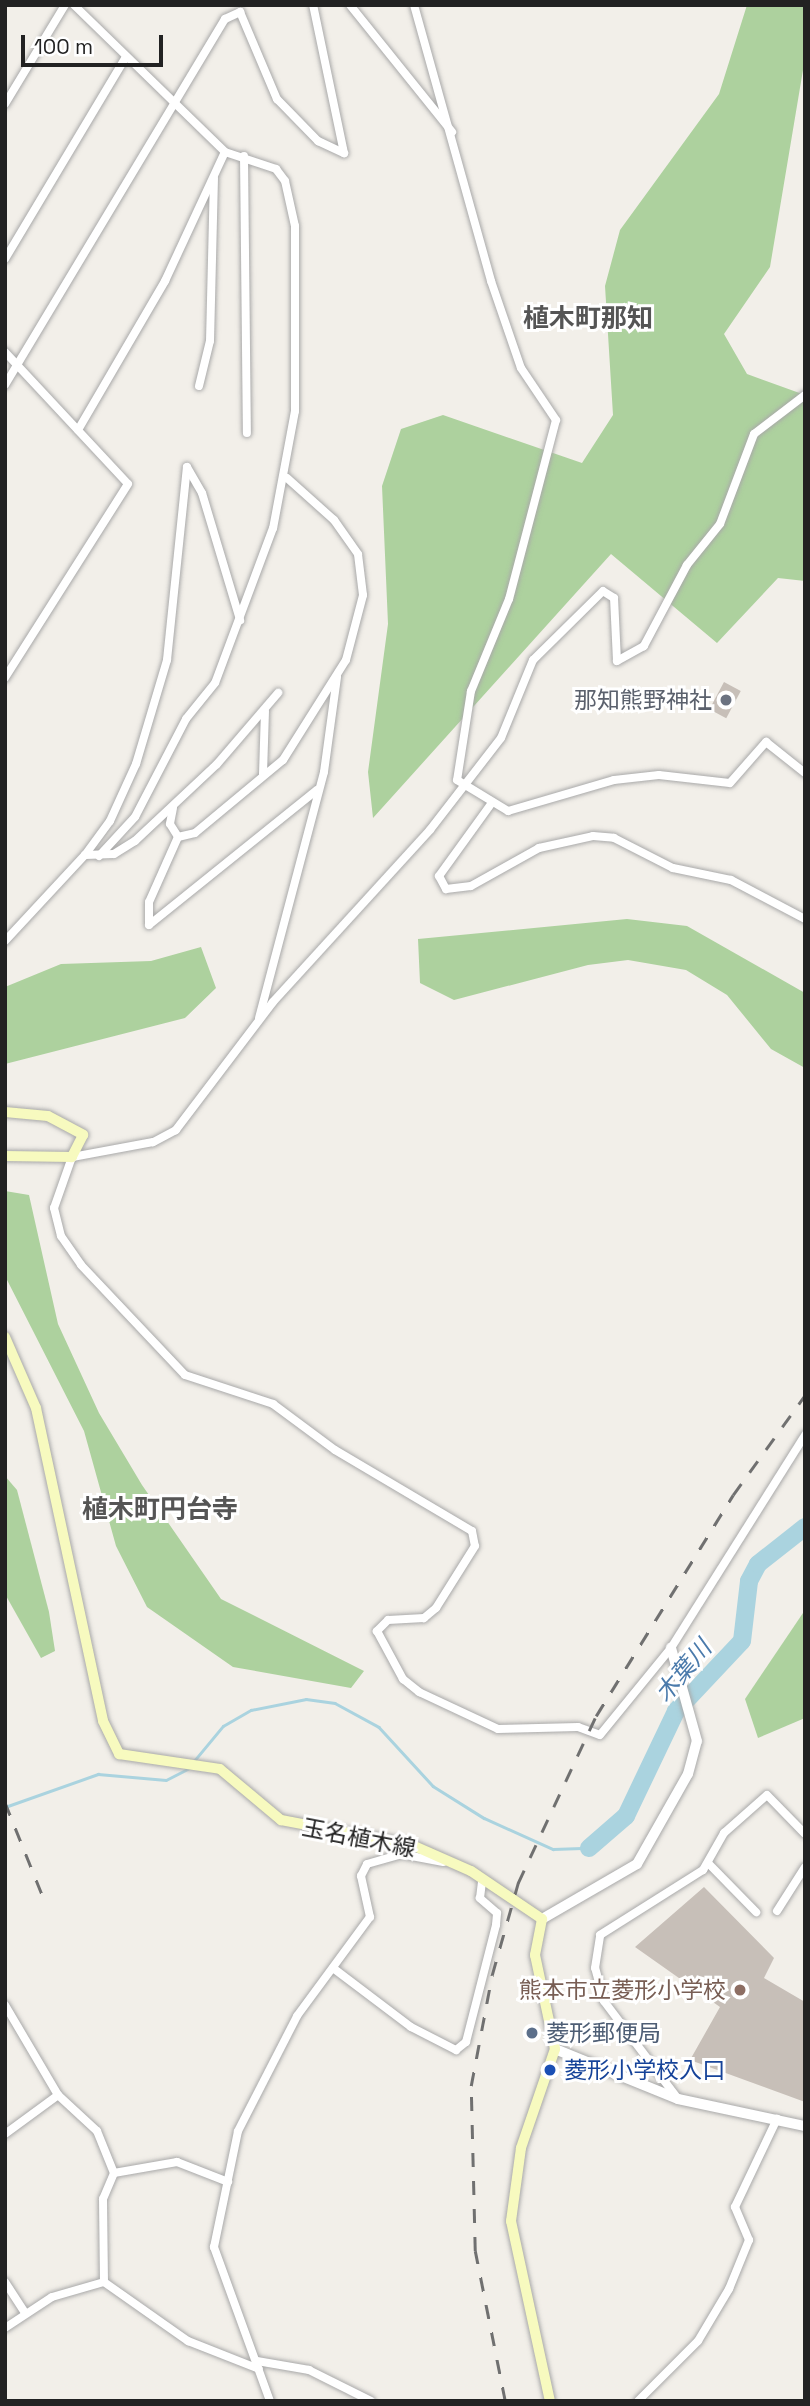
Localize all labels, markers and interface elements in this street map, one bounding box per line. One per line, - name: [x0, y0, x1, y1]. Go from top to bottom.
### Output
- scale bar: [24, 21, 166, 65]
- text: 100 m: [34, 33, 93, 60]
- district label: 植木町那知: [523, 303, 653, 335]
- place label: 那知熊野神社: [574, 686, 712, 714]
- marker: 那知熊野神社: [718, 692, 734, 708]
- district label: 植木町円台寺: [82, 1494, 238, 1526]
- water label: 木葉川: [649, 1634, 717, 1708]
- street label: 玉名植木線: [300, 1813, 418, 1863]
- place label: 熊本市立菱形小学校: [519, 1976, 726, 2004]
- marker: 熊本市立菱形小学校: [732, 1982, 748, 1998]
- place label: 菱形郵便局: [546, 2019, 661, 2047]
- marker: 菱形郵便局: [524, 2025, 540, 2041]
- place label: 菱形小学校入口: [564, 2056, 725, 2084]
- marker: 菱形小学校入口: [542, 2062, 558, 2078]

